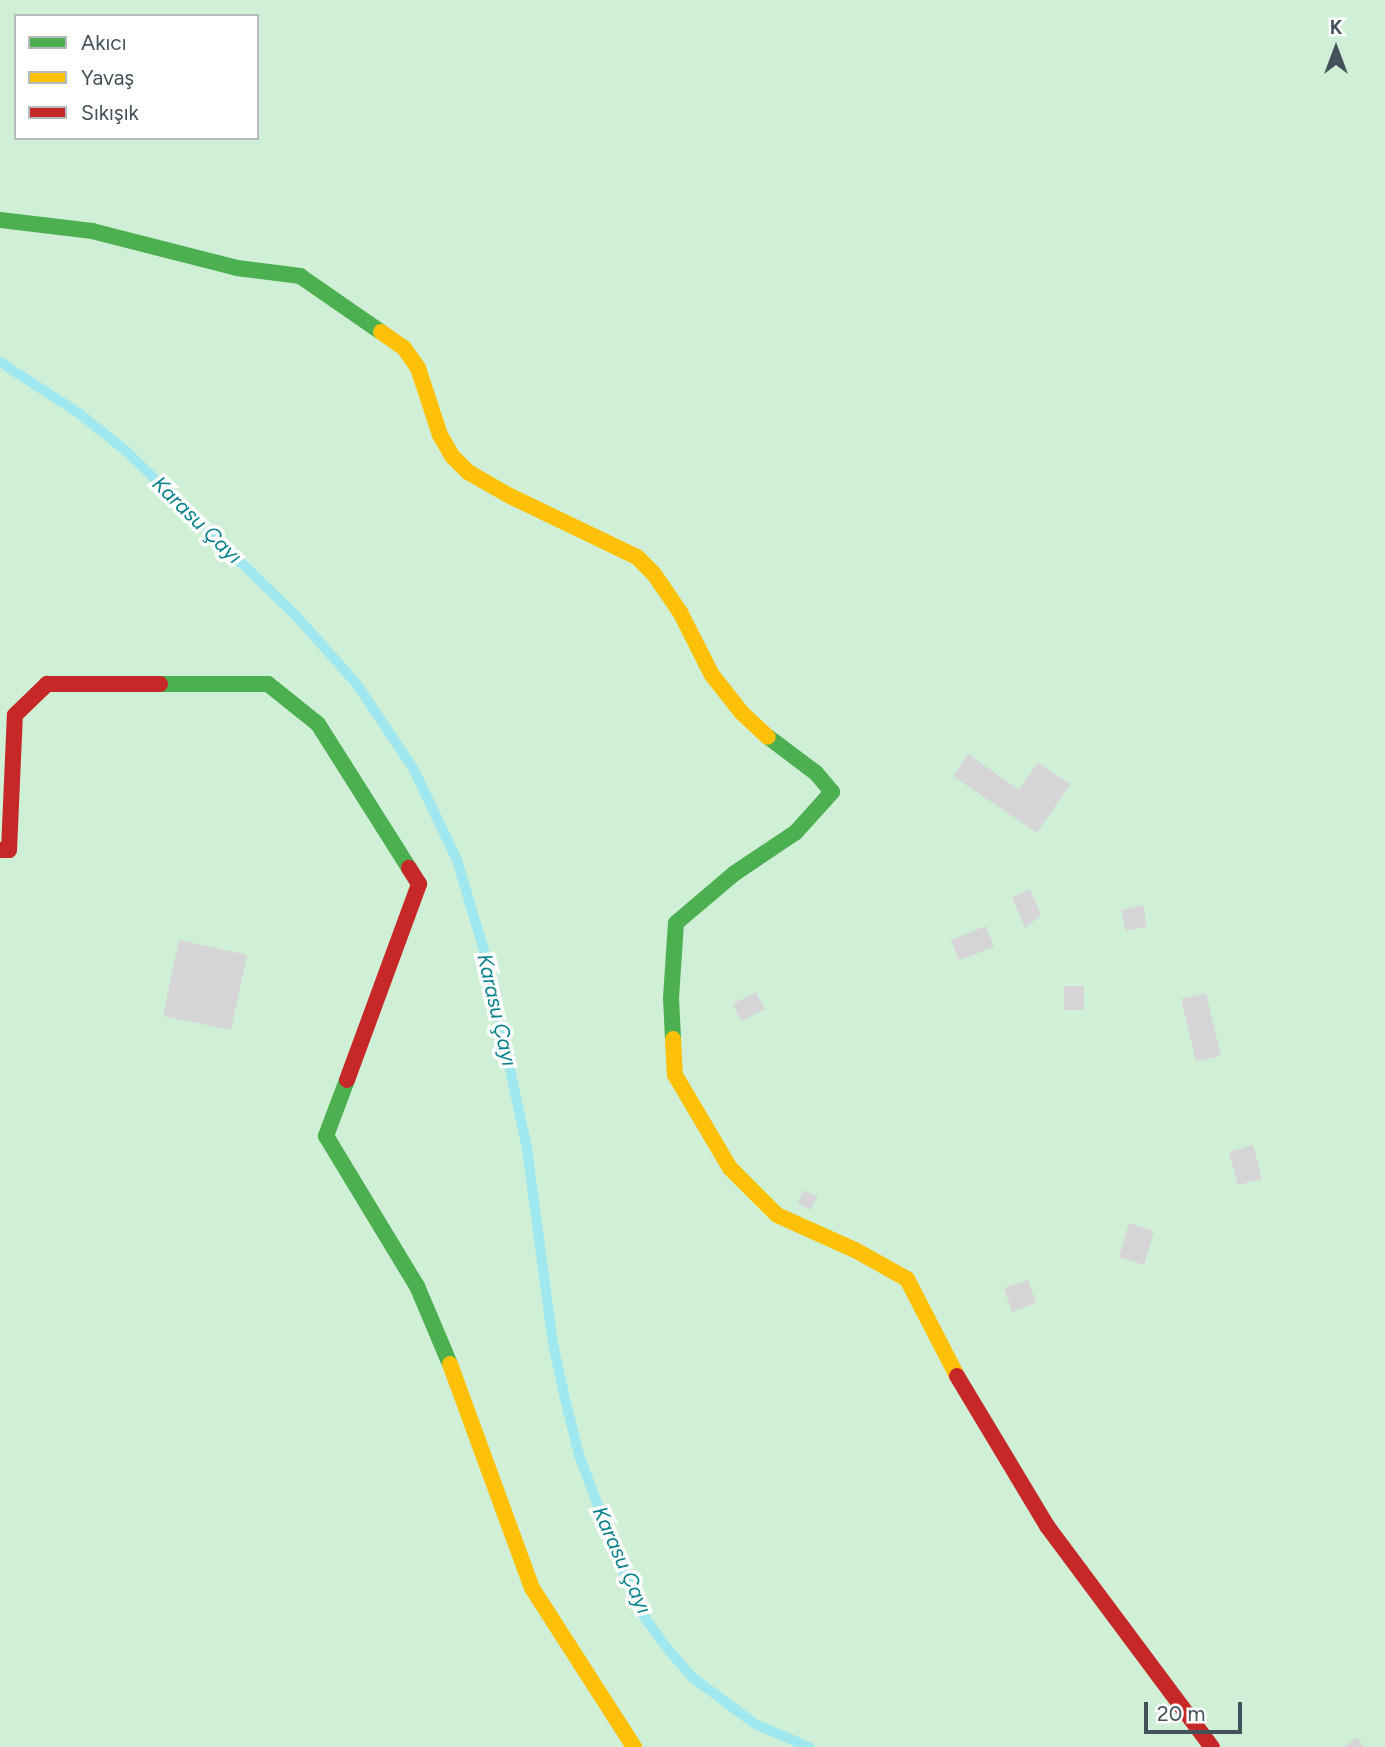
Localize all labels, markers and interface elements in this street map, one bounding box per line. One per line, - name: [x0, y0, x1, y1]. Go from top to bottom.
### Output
- legend: [14, 14, 259, 140]
- north arrow: [1301, 14, 1371, 84]
- text: K: [1330, 16, 1342, 39]
- text: Akıcı: [81, 30, 127, 55]
- text: Yavaş: [81, 65, 134, 90]
- text: Sıkışık: [81, 100, 139, 125]
- water label: Karasu Çayı: [147, 471, 247, 569]
- water label: Karasu Çayı: [472, 951, 522, 1069]
- water label: Karasu Çayı: [587, 1503, 657, 1617]
- scale bar: [1147, 1688, 1245, 1732]
- text: 20 m: [1157, 1701, 1205, 1726]

